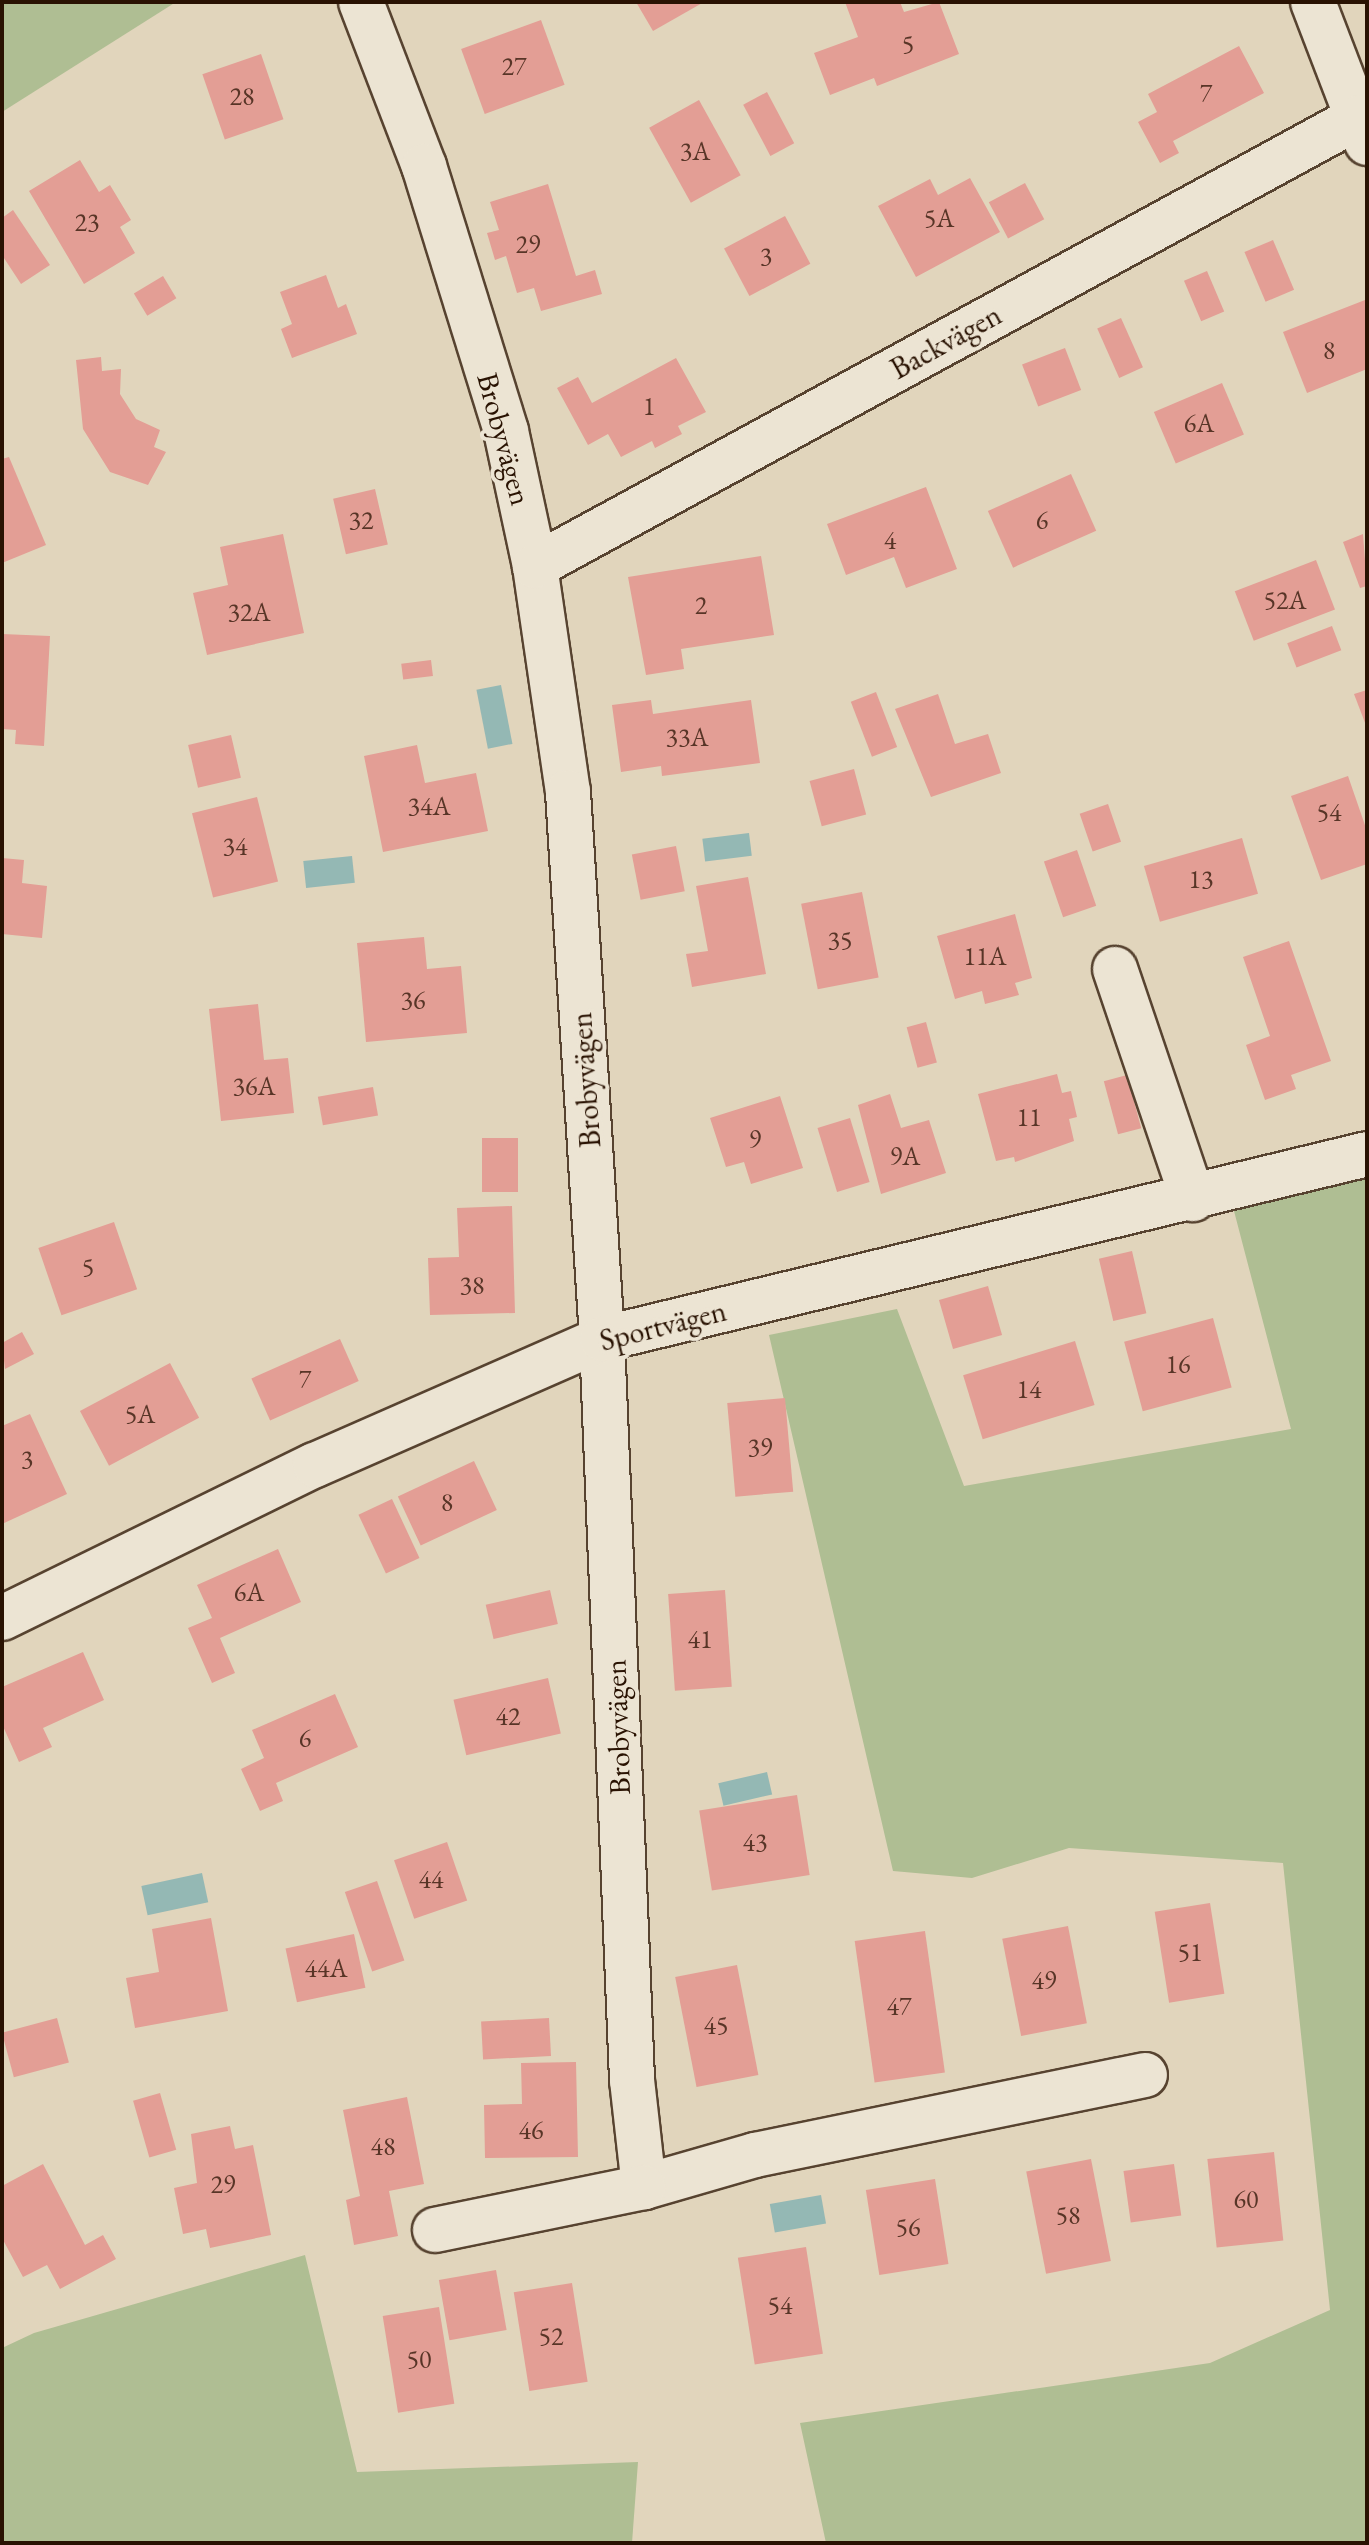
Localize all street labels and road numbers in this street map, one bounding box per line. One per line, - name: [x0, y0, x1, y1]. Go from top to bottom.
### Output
- street label: Backvägen: [884, 297, 1008, 387]
- street label: Brobyvägen: [469, 369, 539, 509]
- street label: Brobyvägen: [563, 1011, 609, 1149]
- street label: Sportvägen: [596, 1293, 730, 1359]
- street label: Brobyvägen: [598, 1659, 638, 1795]

